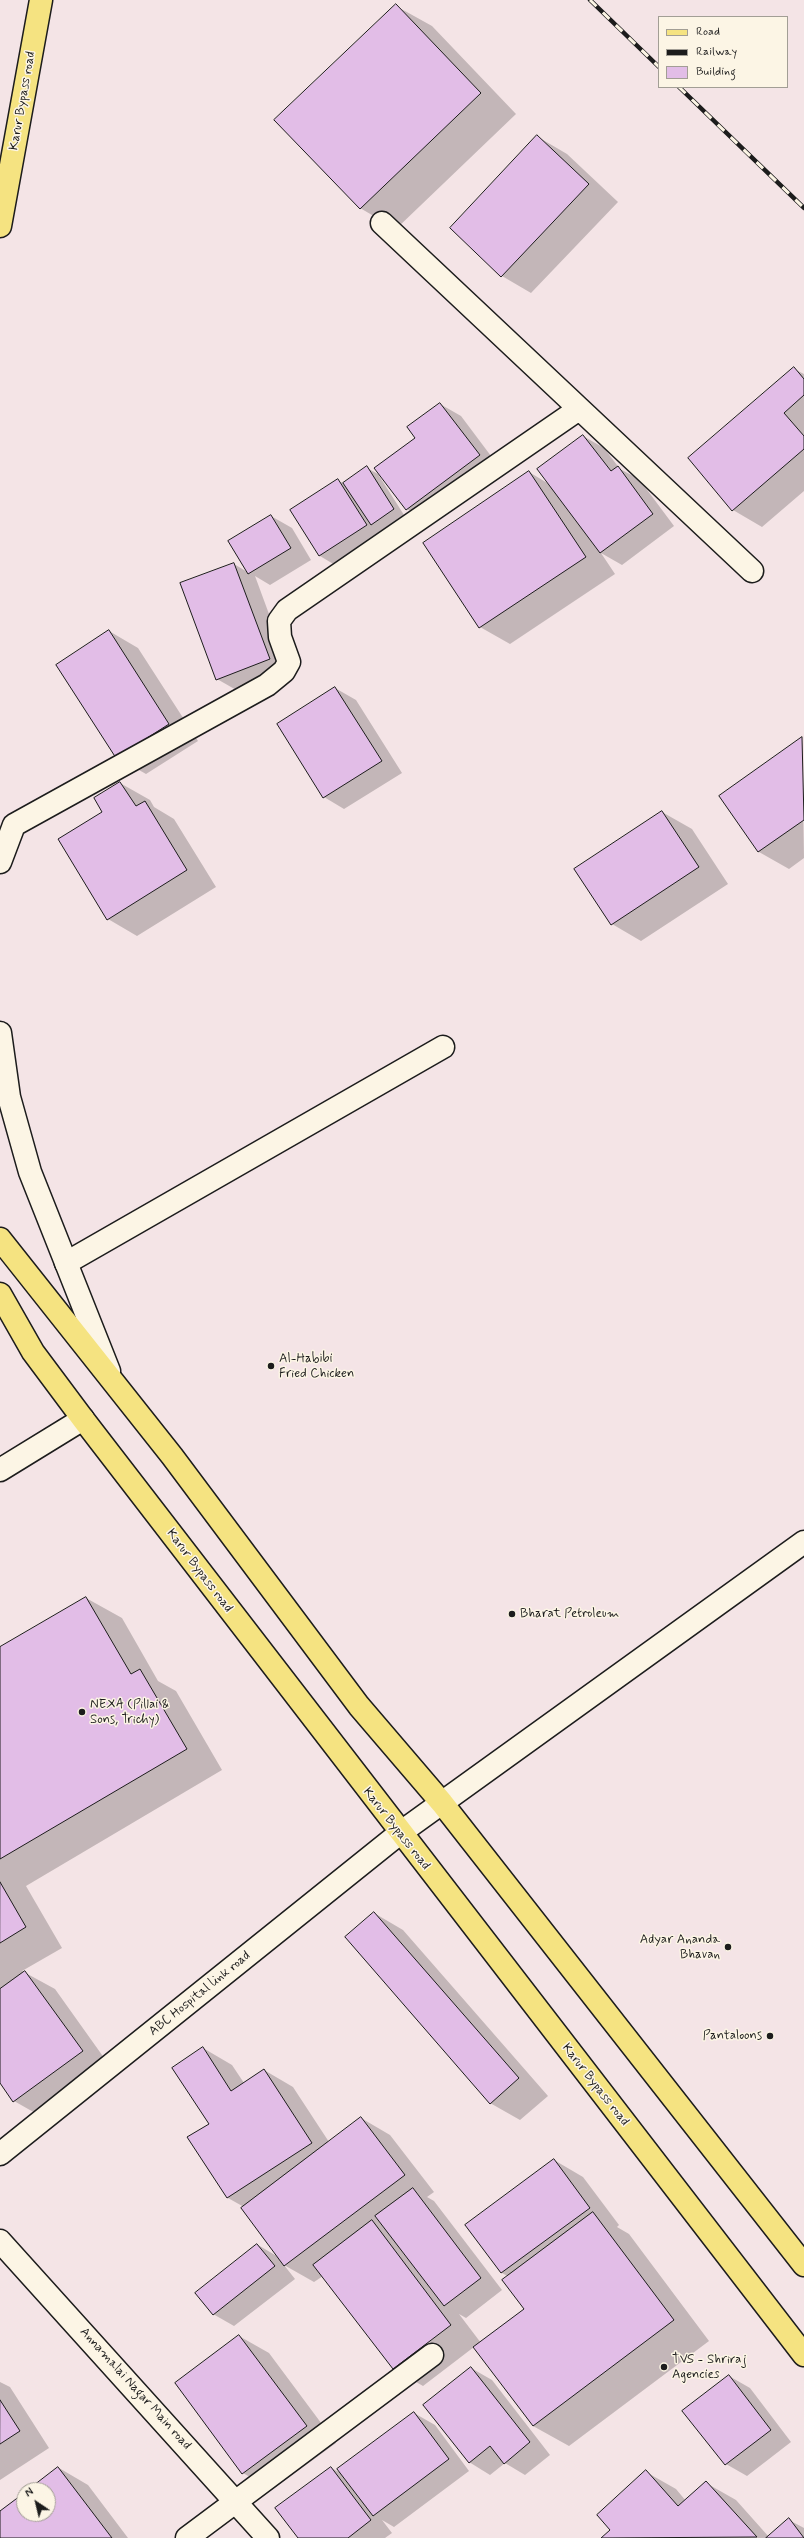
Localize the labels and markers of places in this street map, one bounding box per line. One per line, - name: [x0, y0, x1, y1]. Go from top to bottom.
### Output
- place label: Al-Habibi Fried Chicken: [279, 1351, 354, 1382]
- marker: Al-Habibi Fried Chicken: [266, 1361, 276, 1371]
- place label: Bharat Petroleum: [520, 1606, 619, 1622]
- marker: Bharat Petroleum: [507, 1609, 517, 1619]
- place label: NEXA (Pillai & Sons, Trichy): [90, 1697, 169, 1728]
- marker: NEXA (Pillai & Sons, Trichy): [77, 1707, 87, 1717]
- place label: Adyar Ananda Bhavan: [640, 1932, 720, 1963]
- marker: Adyar Ananda Bhavan: [723, 1942, 733, 1952]
- place label: Pantaloons: [703, 2028, 762, 2044]
- marker: Pantaloons: [765, 2031, 775, 2041]
- place label: TVS - Shriraj Agencies: [672, 2352, 746, 2383]
- marker: TVS - Shriraj Agencies: [659, 2362, 669, 2372]

